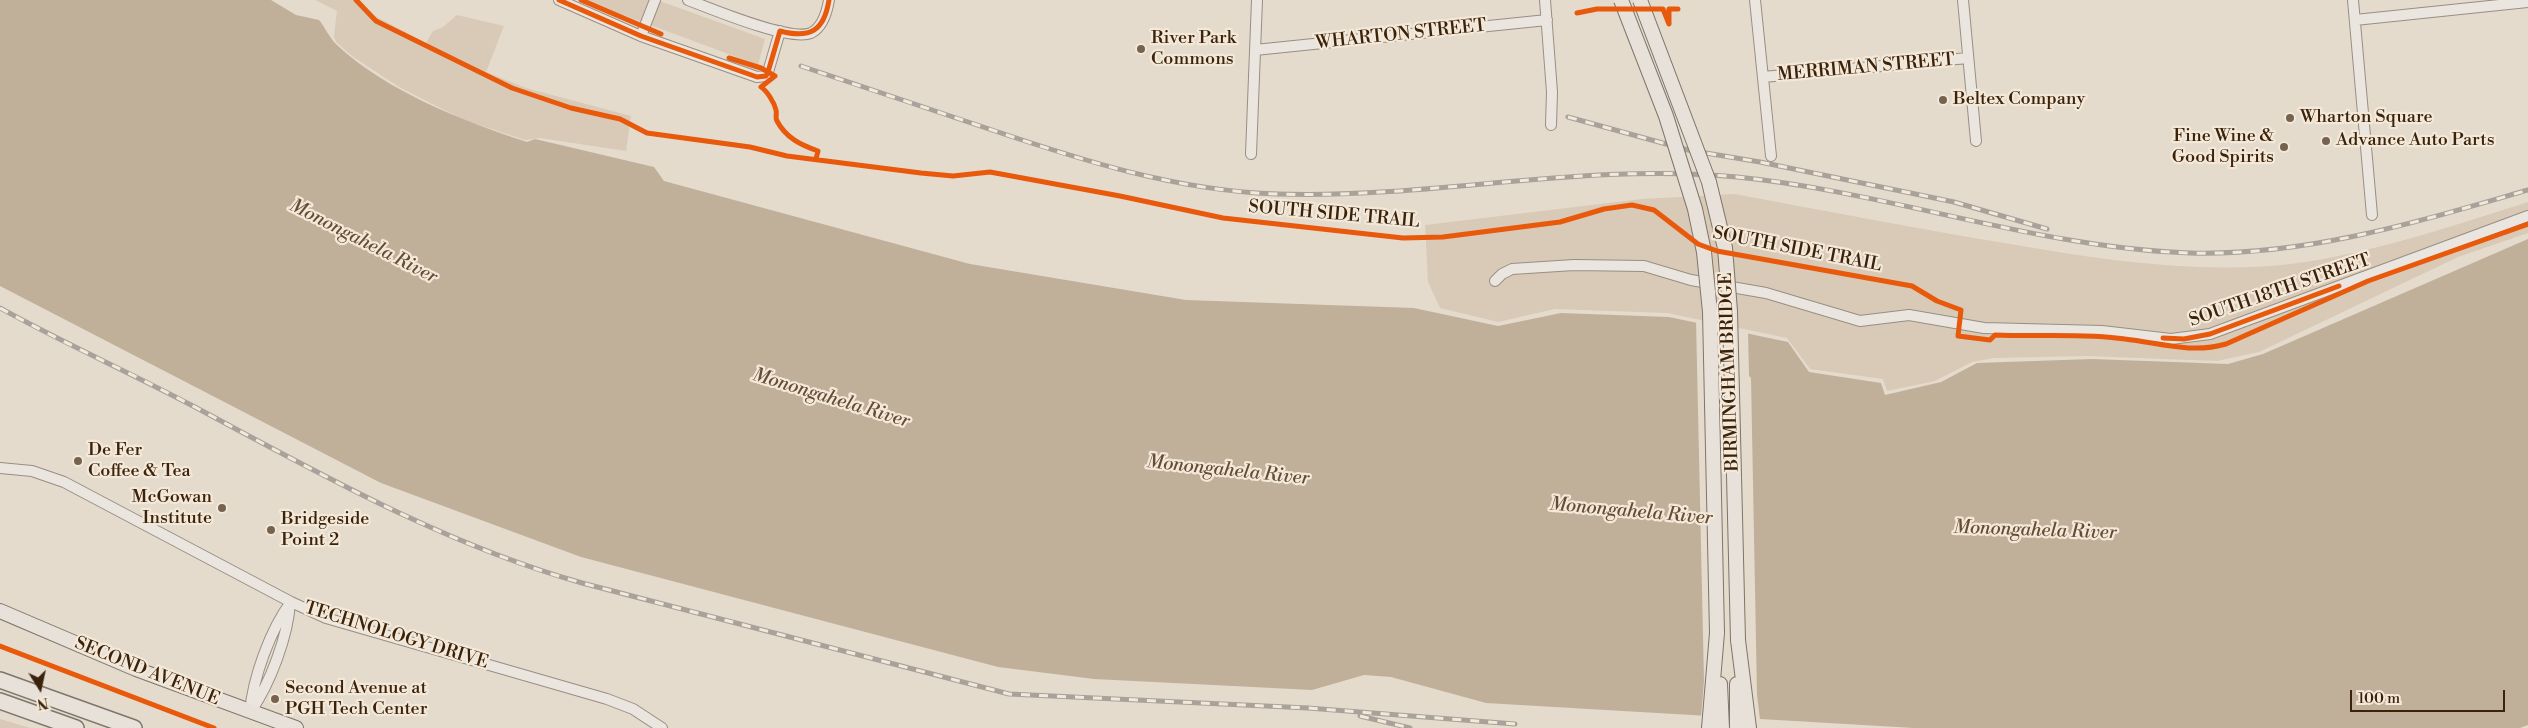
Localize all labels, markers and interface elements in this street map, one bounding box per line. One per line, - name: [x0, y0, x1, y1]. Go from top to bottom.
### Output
- street label: WHARTON STREET: [1314, 15, 1488, 55]
- place label: River Park Commons: [1151, 28, 1236, 70]
- marker: River Park Commons: [1135, 43, 1147, 55]
- street label: MERRIMAN STREET: [1776, 49, 1956, 87]
- place label: Beltex Company: [1953, 89, 2085, 111]
- marker: Beltex Company: [1937, 94, 1949, 106]
- place label: Wharton Square: [2300, 107, 2433, 129]
- marker: Wharton Square: [2284, 112, 2296, 124]
- place label: Fine Wine & Good Spirits: [2172, 126, 2274, 168]
- place label: Advance Auto Parts: [2336, 130, 2495, 152]
- marker: Advance Auto Parts: [2320, 135, 2332, 147]
- marker: Fine Wine & Good Spirits: [2278, 141, 2290, 153]
- water label: Monongahela River: [285, 195, 441, 289]
- street label: SOUTH SIDE TRAIL: [1248, 197, 1420, 233]
- street label: SOUTH SIDE TRAIL: [1711, 223, 1883, 277]
- street label: SOUTH 18TH STREET: [2187, 250, 2373, 332]
- street label: BIRMINGHAM BRIDGE: [1716, 272, 1744, 472]
- water label: Monongahela River: [750, 364, 912, 434]
- place label: De Fer Coffee & Tea: [88, 440, 191, 482]
- water label: Monongahela River: [1146, 451, 1310, 491]
- marker: De Fer Coffee & Tea: [72, 455, 84, 467]
- place label: McGowan Institute: [132, 487, 212, 530]
- water label: Monongahela River: [1549, 494, 1713, 530]
- marker: McGowan Institute: [216, 502, 228, 514]
- place label: Bridgeside Point 2: [281, 509, 369, 552]
- water label: Monongahela River: [1953, 517, 2117, 545]
- marker: Bridgeside Point 2: [265, 524, 277, 536]
- street label: TECHNOLOGY DRIVE: [301, 598, 491, 674]
- street label: SECOND AVENUE: [71, 633, 223, 711]
- north arrow: [15, 663, 65, 713]
- place label: Second Avenue at PGH Tech Center: [285, 678, 427, 721]
- scale bar: [2353, 680, 2508, 712]
- text: 100 m: [2358, 689, 2400, 708]
- text: N: [36, 693, 50, 713]
- marker: Second Avenue at PGH Tech Center: [269, 693, 281, 705]

